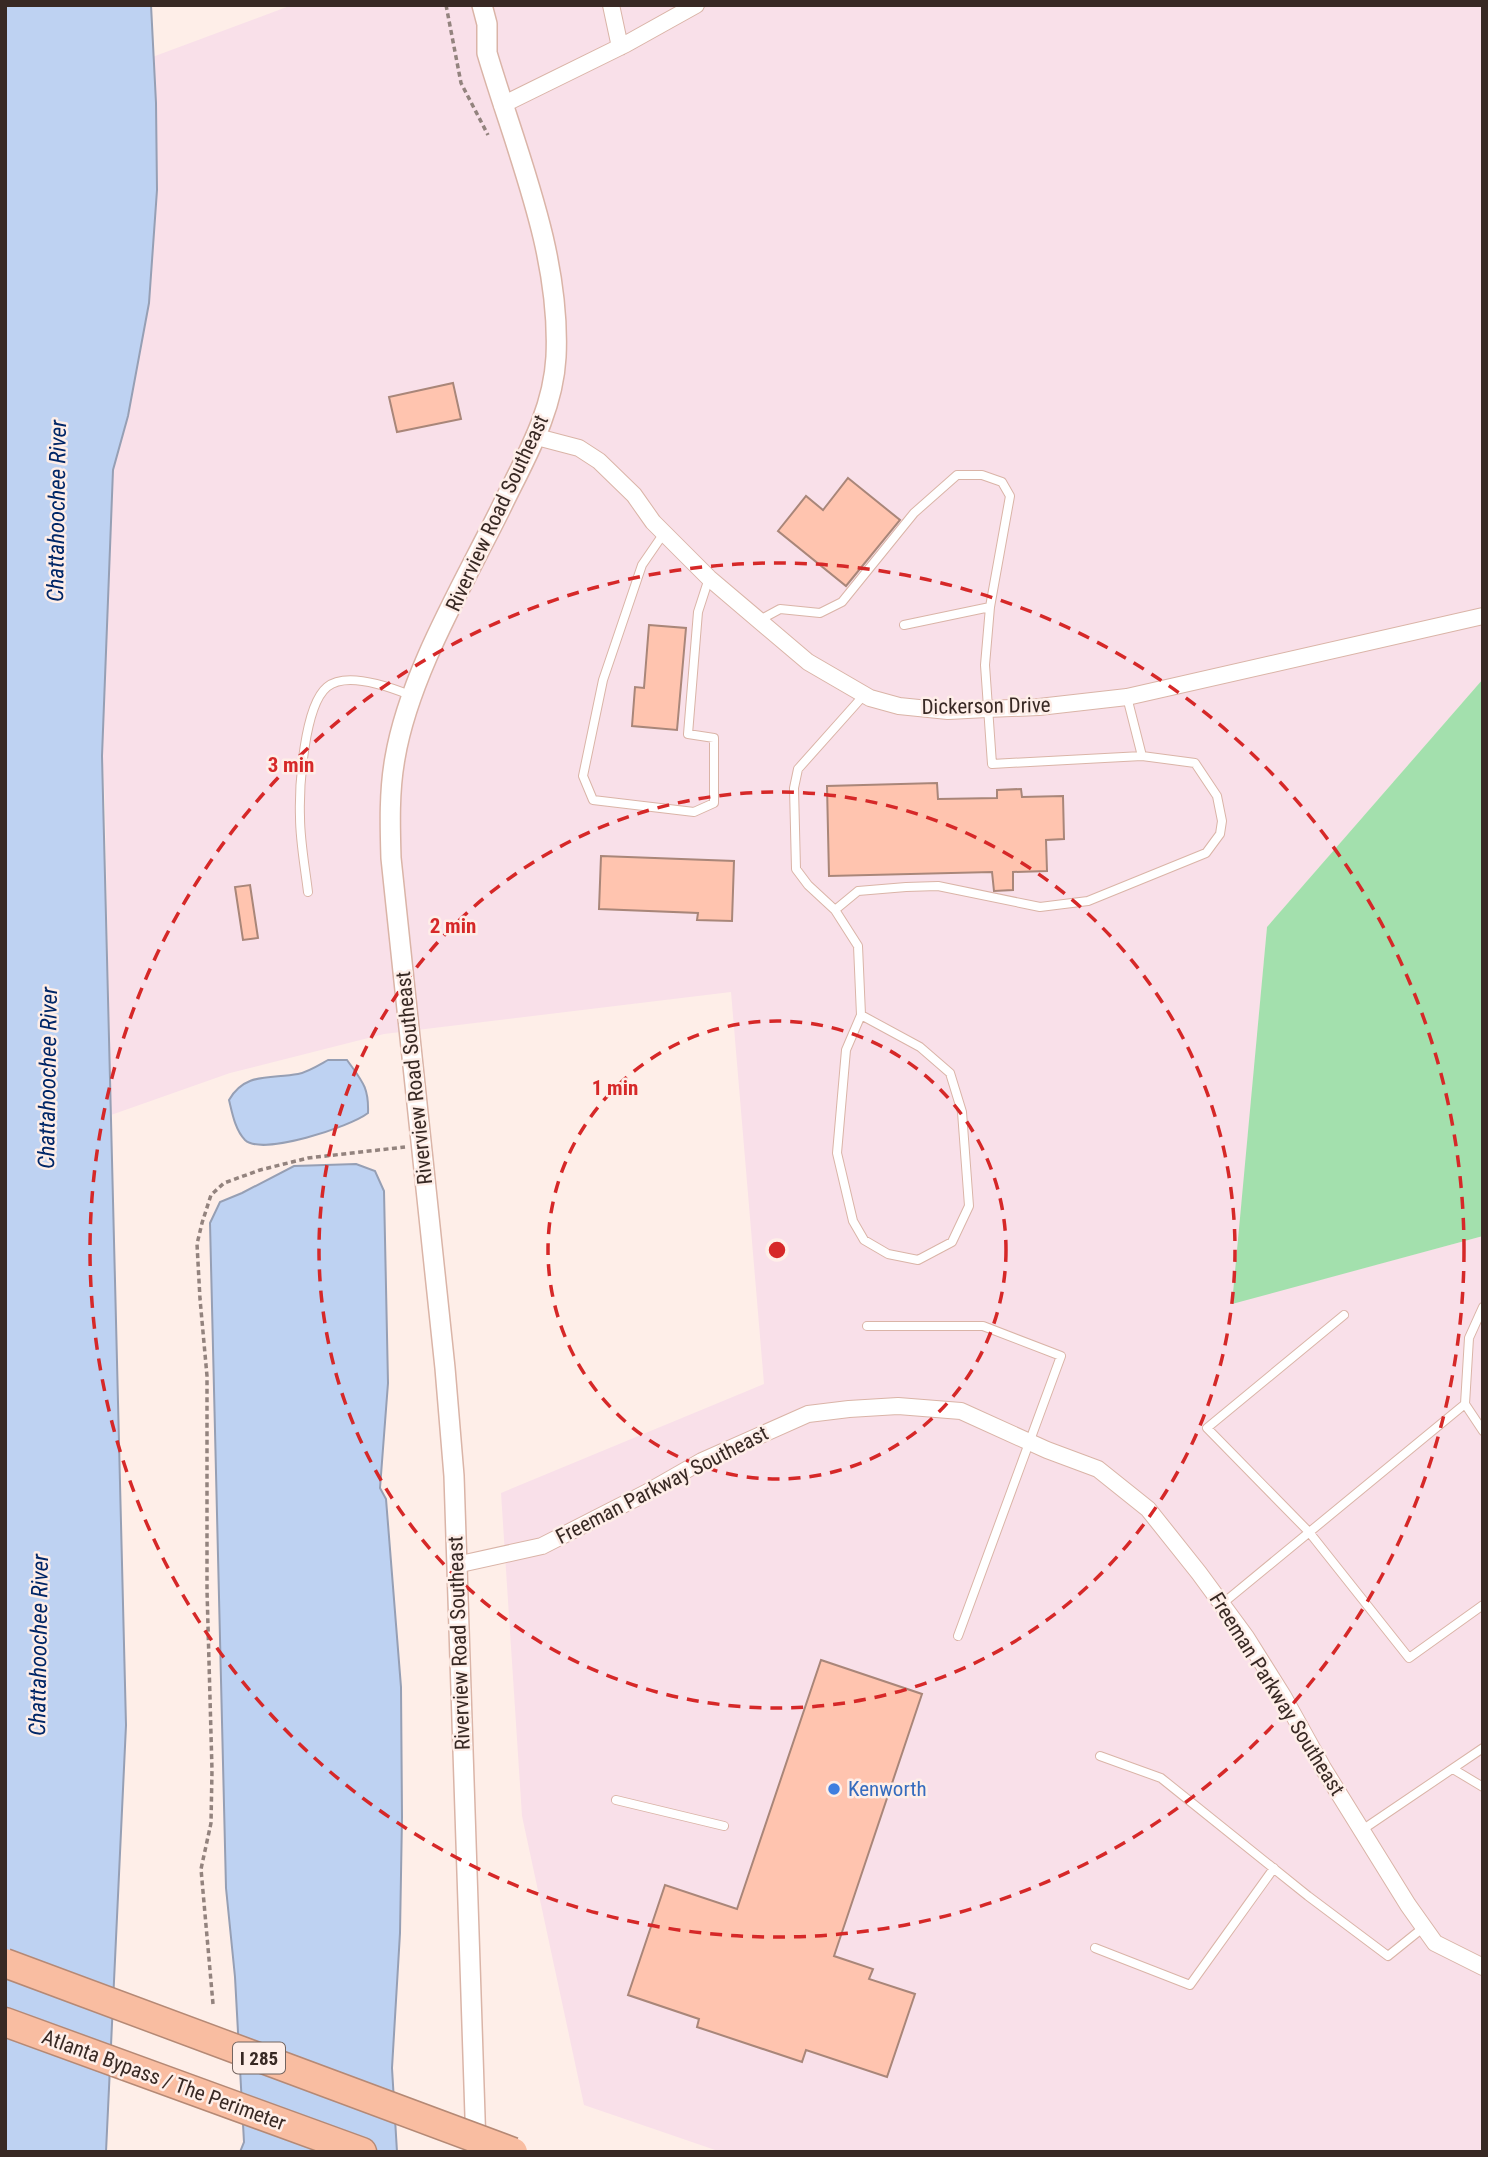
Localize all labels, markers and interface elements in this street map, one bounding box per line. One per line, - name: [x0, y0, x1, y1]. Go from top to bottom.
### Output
- street label: Riverview Road Southeast: [441, 411, 553, 615]
- water label: Chattahoochee River: [42, 419, 72, 602]
- street label: Dickerson Drive: [921, 693, 1051, 719]
- text: 3 min: [268, 753, 314, 777]
- text: 2 min: [430, 914, 476, 938]
- street label: Riverview Road Southeast: [391, 970, 437, 1186]
- water label: Chattahoochee River: [33, 986, 63, 1169]
- text: 1 min: [592, 1076, 638, 1100]
- centre of rings: [765, 1238, 789, 1262]
- street label: Freeman Parkway Southeast: [552, 1421, 772, 1549]
- street label: Riverview Road Southeast: [443, 1536, 475, 1750]
- water label: Chattahoochee River: [24, 1553, 54, 1736]
- street label: Freeman Parkway Southeast: [1205, 1588, 1349, 1800]
- place label: Kenworth: [848, 1777, 927, 1801]
- marker: Kenworth: [826, 1781, 842, 1797]
- street label: Atlanta Bypass / The Perimeter: [39, 2025, 289, 2135]
- road number: I 285: [233, 2042, 285, 2074]

